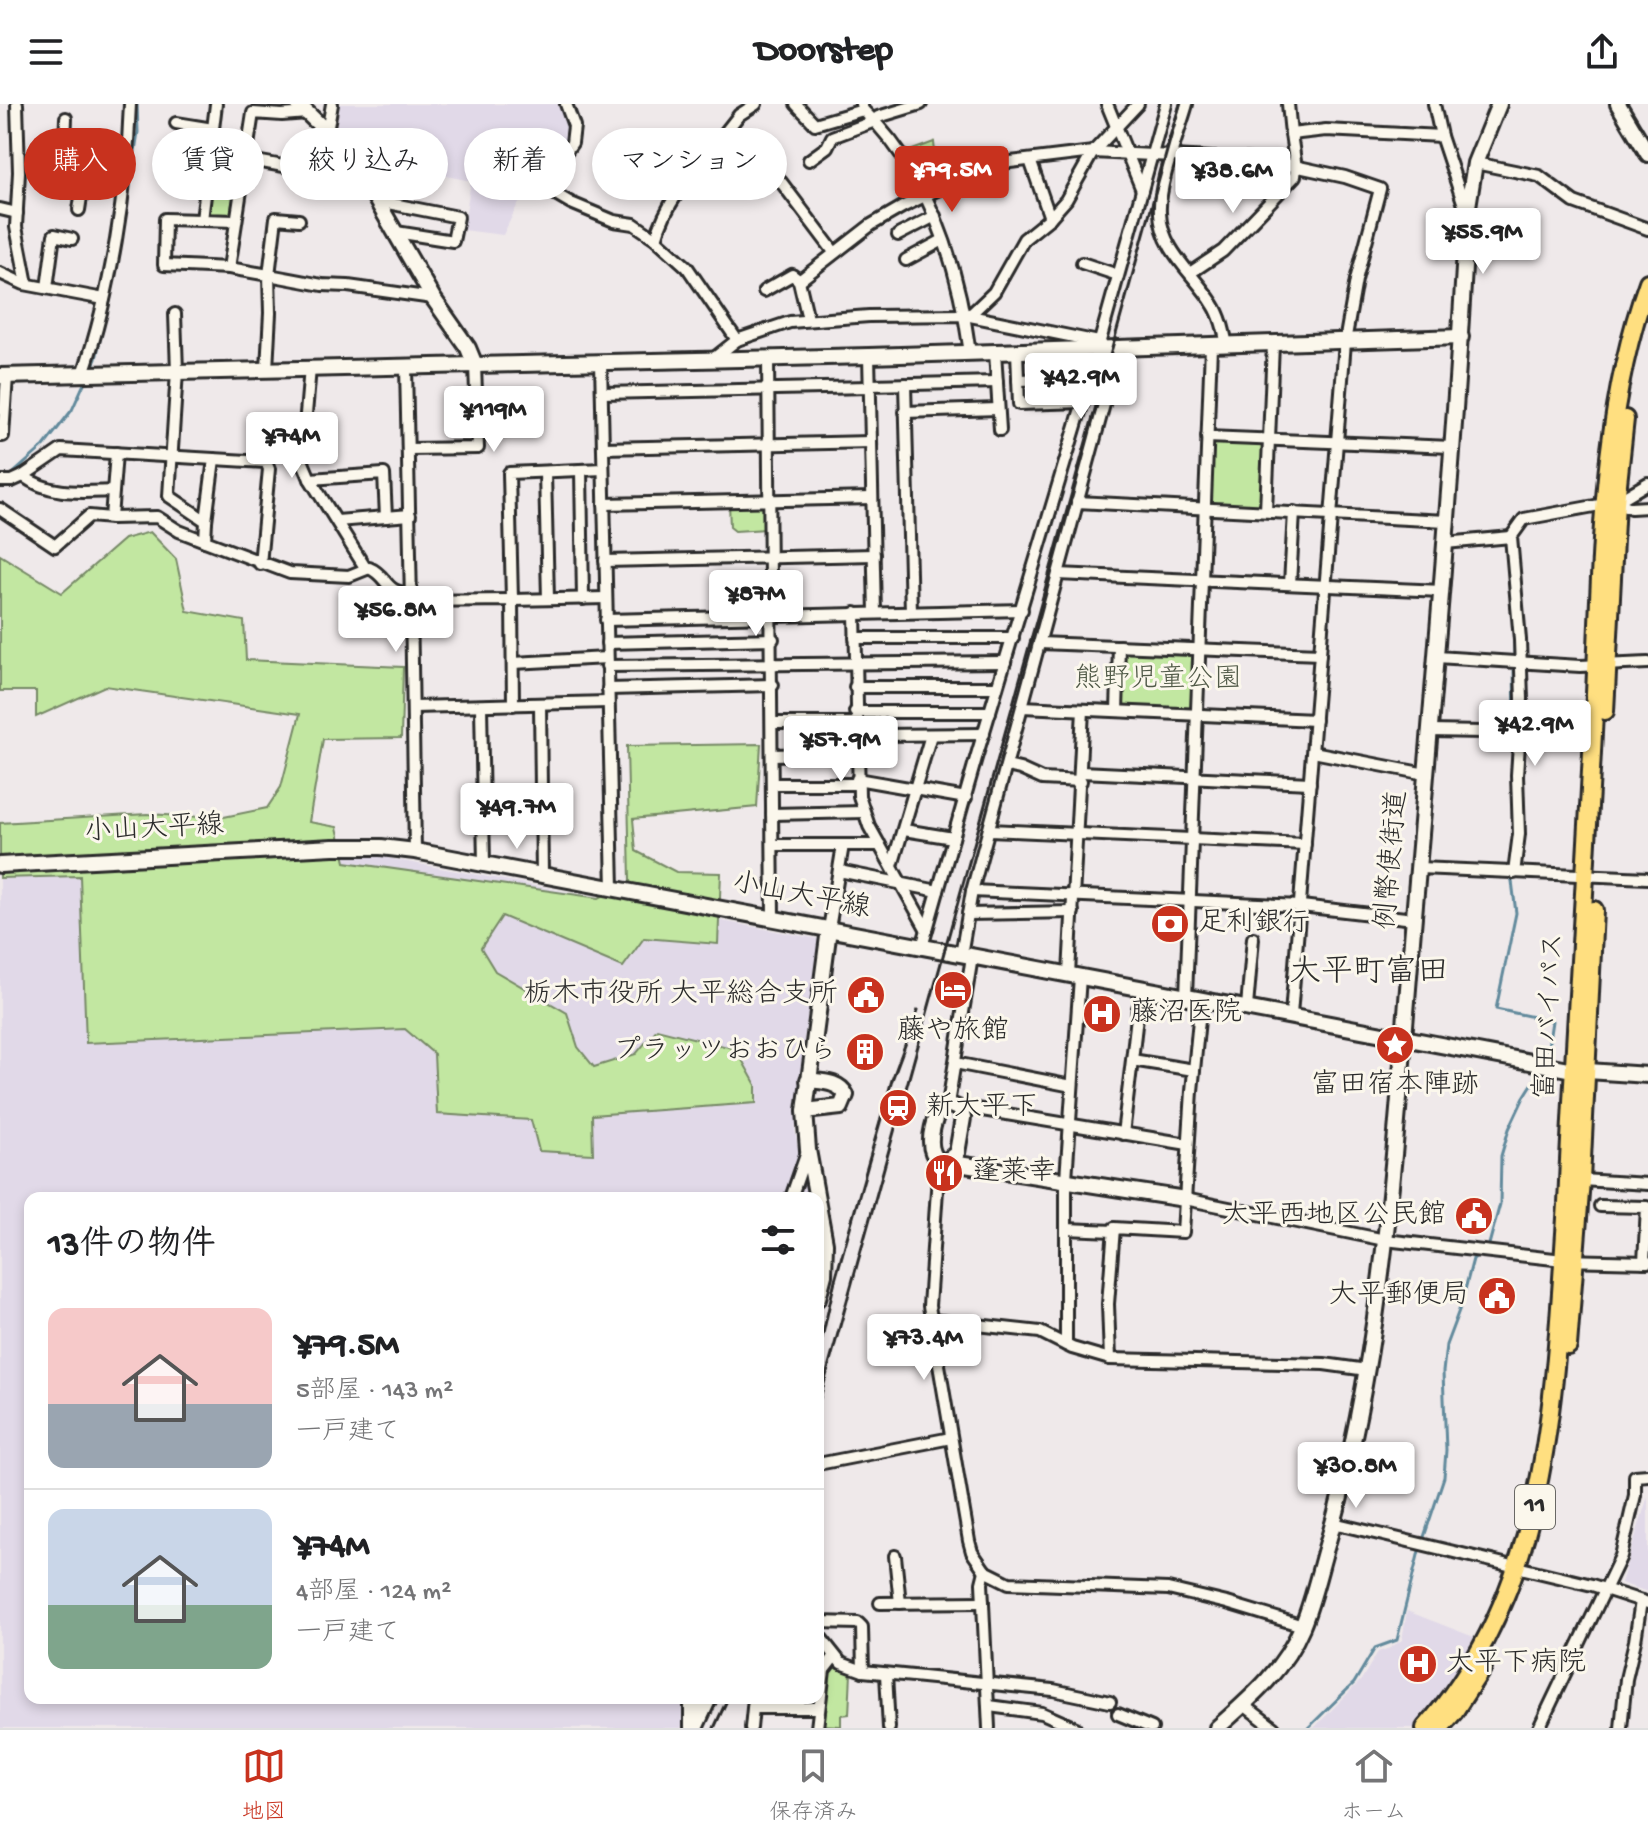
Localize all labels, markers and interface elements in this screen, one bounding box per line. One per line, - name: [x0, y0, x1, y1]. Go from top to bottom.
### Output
- icon: menu: [24, 30, 68, 74]
- icon: share: [1580, 30, 1624, 74]
- text: Doorstep: [755, 31, 893, 74]
- chip: 購入: [24, 128, 136, 200]
- chip: 賃貸: [152, 128, 264, 200]
- chip: 絞り込み: [280, 128, 448, 200]
- chip: 新着: [464, 128, 576, 200]
- chip: マンション: [592, 128, 787, 200]
- pin: ¥79.5M: [887, 146, 1017, 214]
- pin: ¥38.6M: [1168, 147, 1298, 215]
- text: ¥79.5M: [913, 156, 991, 187]
- text: ¥38.6M: [1193, 157, 1273, 188]
- pin: ¥55.9M: [1418, 208, 1548, 276]
- text: ¥55.9M: [1444, 218, 1522, 249]
- pin: ¥42.9M: [1016, 353, 1146, 421]
- text: ¥42.9M: [1043, 363, 1119, 394]
- pin: ¥119M: [438, 386, 550, 454]
- text: ¥119M: [462, 396, 526, 427]
- pin: ¥74M: [245, 412, 339, 480]
- text: ¥74M: [264, 422, 320, 453]
- pin: ¥87M: [709, 570, 803, 638]
- text: ¥87M: [727, 580, 785, 611]
- pin: ¥56.8M: [331, 586, 461, 654]
- text: ¥56.8M: [356, 596, 436, 627]
- park label: 熊野児童公園: [1074, 663, 1242, 697]
- pin: ¥42.9M: [1470, 700, 1600, 768]
- text: ¥42.9M: [1497, 710, 1573, 741]
- pin: ¥57.9M: [776, 716, 906, 784]
- text: ¥57.9M: [802, 726, 880, 757]
- pin: ¥49.7M: [452, 783, 582, 851]
- street label: 例幣使街道: [1369, 789, 1416, 931]
- text: ¥49.7M: [478, 793, 556, 824]
- street label: 小山大平線: [83, 809, 225, 850]
- street label: 小山大平線: [729, 866, 873, 927]
- bank icon: 足利銀行: [1149, 903, 1191, 945]
- place label: 足利銀行: [1198, 907, 1310, 941]
- street label: 富田バイパス: [1529, 931, 1572, 1100]
- district label: 大平町富田: [1289, 954, 1449, 993]
- hotel icon: 藤や旅館: [932, 969, 974, 1011]
- public building icon: 栃木市役所 大平総合支所: [845, 974, 887, 1016]
- place label: 栃木市役所 大平総合支所: [523, 978, 838, 1012]
- hospital icon: 藤沼医院: [1081, 993, 1123, 1035]
- place label: 藤沼医院: [1130, 996, 1242, 1031]
- place label: 藤や旅館: [897, 1014, 1009, 1049]
- place icon: 富田宿本陣跡: [1374, 1024, 1416, 1066]
- building icon: プラッツおおひら: [844, 1031, 886, 1073]
- place label: プラッツおおひら: [613, 1035, 837, 1069]
- place label: 富田宿本陣跡: [1311, 1069, 1479, 1103]
- station icon: 新大平下: [877, 1087, 919, 1129]
- place label: 新大平下: [926, 1092, 1038, 1125]
- restaurant icon: 蓬莱幸: [923, 1152, 965, 1194]
- place label: 蓬莱幸: [972, 1156, 1056, 1190]
- public building icon: 大平西地区公民館: [1453, 1195, 1495, 1237]
- place label: 大平西地区公民館: [1222, 1199, 1446, 1233]
- icon: filters: [756, 1218, 800, 1262]
- text: 13件の物件: [48, 1227, 215, 1267]
- public building icon: 大平郵便局: [1476, 1275, 1518, 1317]
- place label: 大平郵便局: [1329, 1279, 1469, 1313]
- pin: ¥73.4M: [859, 1314, 989, 1382]
- text: ¥73.4M: [885, 1324, 963, 1355]
- text: ¥79.5M: [296, 1327, 399, 1367]
- icon: home: [112, 1340, 208, 1436]
- text: 5部屋 · 143 m²: [296, 1377, 453, 1408]
- text: 一戸建て: [296, 1418, 400, 1449]
- pin: ¥30.8M: [1291, 1442, 1421, 1510]
- text: ¥30.8M: [1316, 1452, 1396, 1483]
- road number: 11: [1515, 1485, 1555, 1529]
- text: ¥74M: [296, 1528, 369, 1568]
- icon: home: [112, 1541, 208, 1637]
- text: 4部屋 · 124 m²: [296, 1578, 451, 1609]
- text: 一戸建て: [296, 1619, 400, 1650]
- hospital icon: 大平下病院: [1397, 1643, 1439, 1685]
- place label: 大平下病院: [1446, 1647, 1586, 1681]
- tab: 地図: [242, 1744, 286, 1827]
- tab: 保存済み: [769, 1744, 857, 1827]
- tab: ホーム: [1341, 1744, 1406, 1827]

